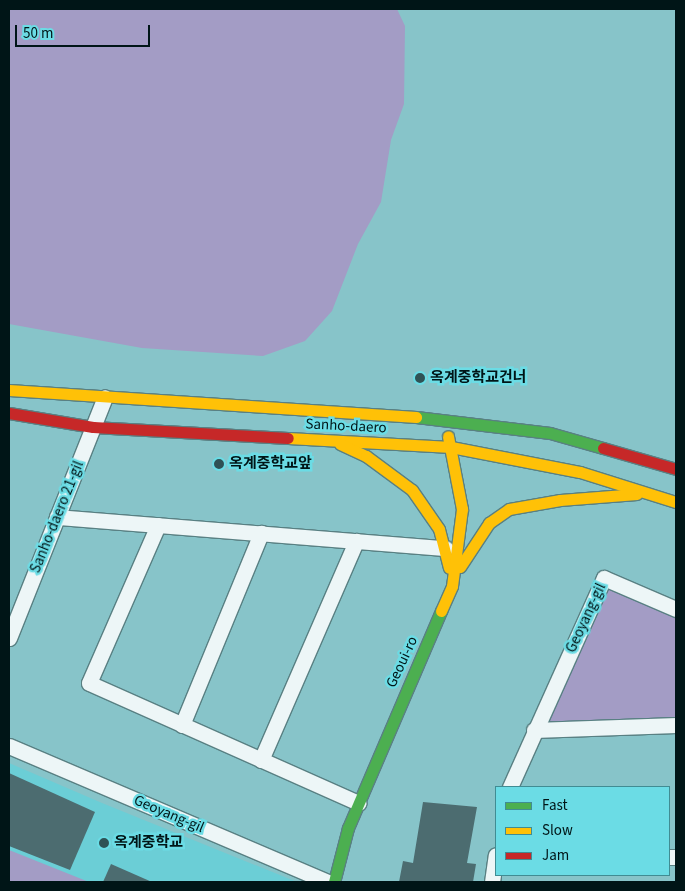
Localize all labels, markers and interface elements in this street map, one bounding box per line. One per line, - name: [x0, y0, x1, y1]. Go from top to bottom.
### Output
- scale bar: [18, 15, 152, 47]
- text: 50 m: [23, 23, 53, 44]
- place label: 옥계중학교건너: [430, 369, 527, 387]
- marker: 옥계중학교건너: [414, 372, 426, 384]
- street label: Sanho-daero: [305, 415, 387, 437]
- place label: 옥계중학교앞: [229, 455, 312, 473]
- street label: Sanho-daero 21-gil: [26, 458, 88, 576]
- marker: 옥계중학교앞: [213, 458, 225, 470]
- street label: Geoyang-gil: [562, 580, 610, 656]
- street label: Geoui-ro: [382, 633, 422, 691]
- legend: [495, 786, 670, 876]
- street label: Geoyang-gil: [131, 791, 207, 837]
- text: Fast: [542, 795, 568, 816]
- text: Slow: [542, 820, 573, 841]
- place label: 옥계중학교: [114, 834, 183, 852]
- marker: 옥계중학교: [98, 837, 110, 849]
- text: Jam: [542, 845, 569, 866]

